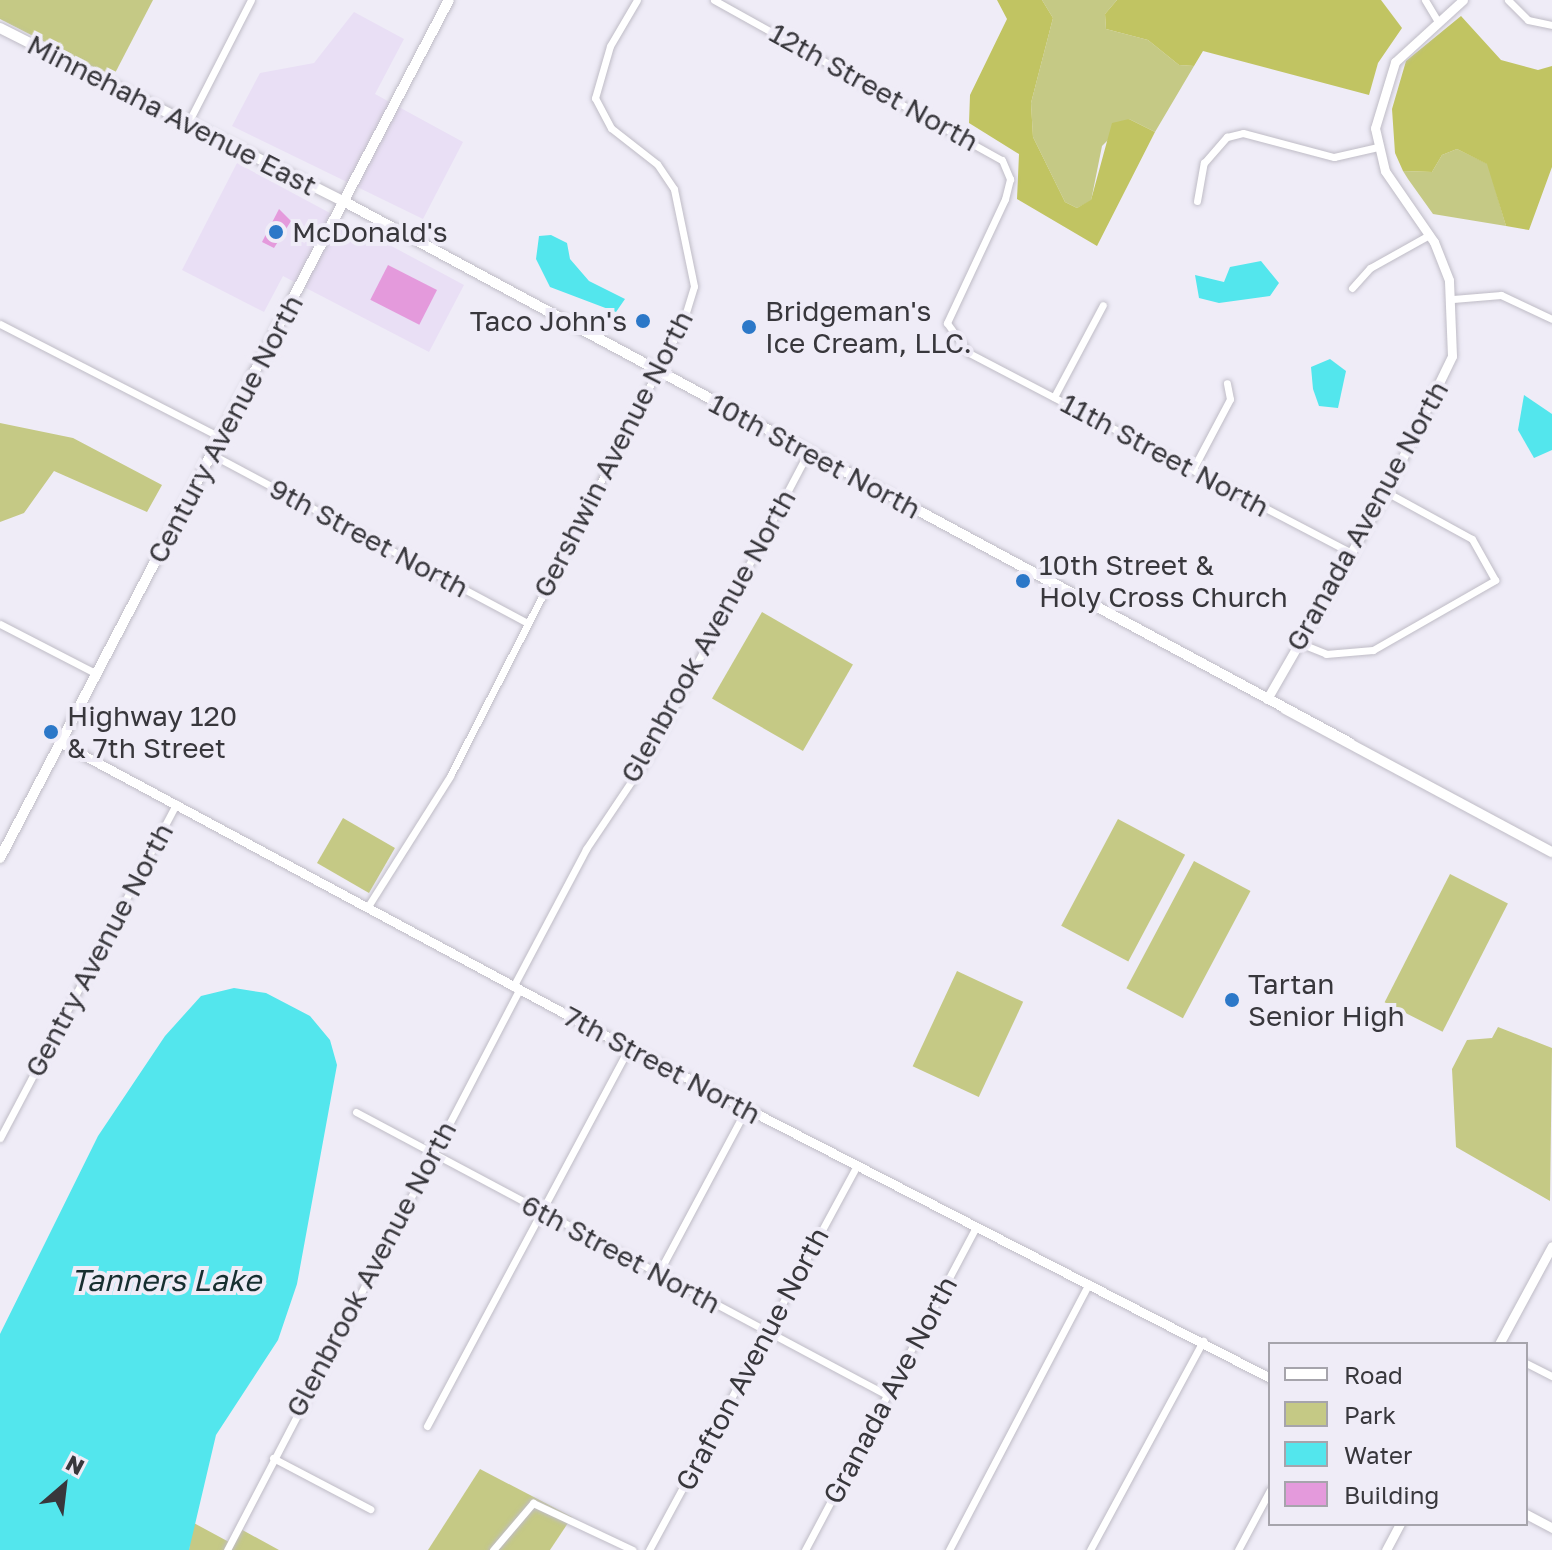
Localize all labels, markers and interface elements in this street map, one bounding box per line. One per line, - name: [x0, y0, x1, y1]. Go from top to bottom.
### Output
- street label: 12th Street North: [764, 16, 984, 158]
- street label: Minnehaha Avenue East: [22, 27, 322, 203]
- place label: McDonald's: [292, 215, 448, 249]
- marker: McDonald's: [267, 223, 285, 241]
- street label: Century Avenue North: [140, 289, 310, 569]
- place label: Bridgeman's Ice Cream, LLC.: [765, 294, 972, 360]
- place label: Taco John's: [470, 304, 627, 338]
- street label: Gershwin Avenue North: [526, 305, 700, 603]
- marker: Taco John's: [634, 312, 652, 330]
- marker: Bridgeman's Ice Cream, LLC.: [740, 318, 758, 336]
- street label: Granada Avenue North: [1279, 375, 1455, 657]
- street label: 10th Street North: [704, 386, 926, 526]
- street label: 11th Street North: [1055, 386, 1275, 524]
- street label: 9th Street North: [264, 471, 474, 605]
- street label: Glenbrook Avenue North: [613, 484, 803, 788]
- place label: 10th Street & Holy Cross Church: [1039, 548, 1288, 614]
- marker: 10th Street & Holy Cross Church: [1014, 572, 1032, 590]
- place label: Highway 120 & 7th Street: [67, 699, 237, 765]
- marker: Highway 120 & 7th Street: [42, 723, 60, 741]
- street label: Gentry Avenue North: [18, 817, 180, 1083]
- place label: Tartan Senior High: [1248, 967, 1405, 1033]
- marker: Tartan Senior High: [1223, 991, 1241, 1009]
- street label: 7th Street North: [558, 999, 766, 1131]
- street label: Glenbrook Avenue North: [279, 1115, 463, 1423]
- street label: 6th Street North: [516, 1187, 726, 1321]
- street label: Grafton Avenue North: [668, 1222, 836, 1496]
- water label: Tanners Lake: [71, 1262, 261, 1298]
- street label: Granada Ave North: [816, 1271, 964, 1509]
- legend: [1268, 1342, 1528, 1526]
- text: Road: [1344, 1360, 1403, 1389]
- text: Park: [1344, 1400, 1396, 1429]
- text: Water: [1344, 1440, 1412, 1469]
- north arrow: [24, 1446, 104, 1526]
- text: N: [62, 1449, 89, 1480]
- text: Building: [1344, 1480, 1439, 1509]

